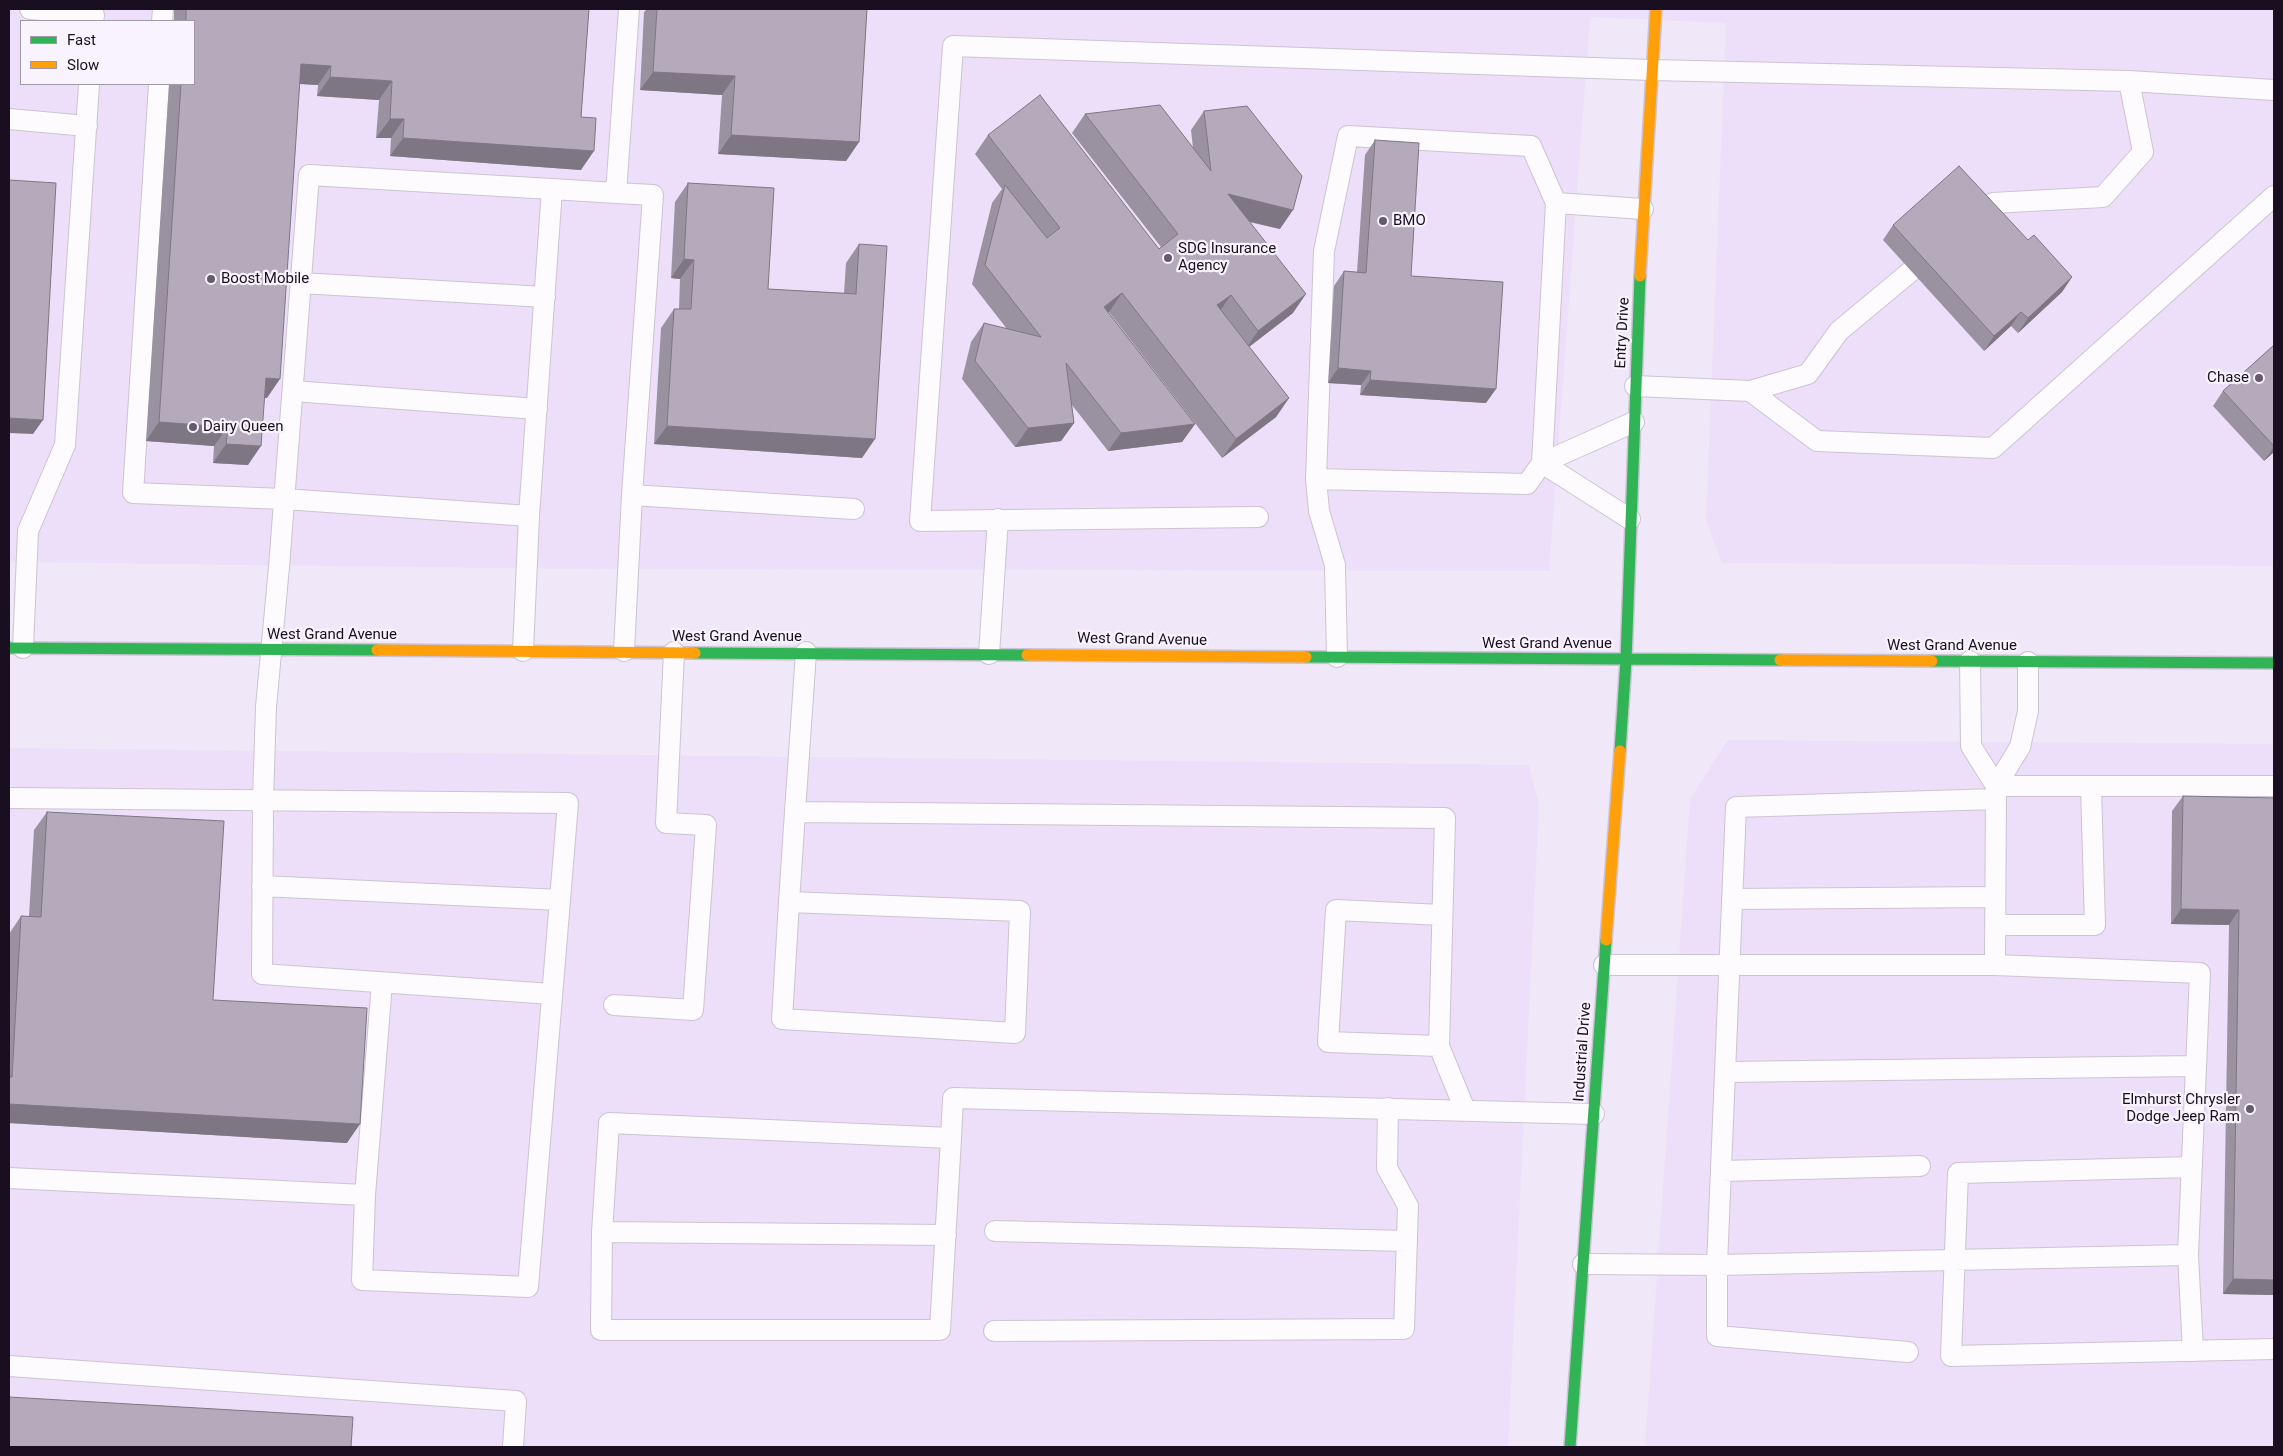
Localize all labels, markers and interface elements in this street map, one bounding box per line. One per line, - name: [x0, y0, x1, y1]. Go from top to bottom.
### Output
- legend: [20, 20, 195, 85]
- text: Fast: [67, 31, 96, 49]
- text: Slow: [67, 56, 99, 74]
- place label: BMO: [1393, 212, 1426, 230]
- marker: BMO: [1377, 215, 1389, 227]
- place label: SDG Insurance Agency: [1178, 240, 1276, 275]
- marker: SDG Insurance Agency: [1162, 252, 1174, 264]
- place label: Boost Mobile: [221, 270, 309, 288]
- marker: Boost Mobile: [205, 273, 217, 285]
- street label: Entry Drive: [1612, 297, 1634, 369]
- place label: Chase: [2207, 369, 2249, 387]
- marker: Chase: [2253, 372, 2265, 384]
- place label: Dairy Queen: [203, 418, 283, 436]
- marker: Dairy Queen: [187, 421, 199, 433]
- street label: West Grand Avenue: [267, 626, 397, 644]
- street label: West Grand Avenue: [672, 628, 802, 646]
- street label: West Grand Avenue: [1077, 630, 1207, 650]
- street label: West Grand Avenue: [1482, 635, 1612, 653]
- street label: West Grand Avenue: [1887, 637, 2017, 655]
- street label: Industrial Drive: [1571, 1002, 1595, 1102]
- place label: Elmhurst Chrysler Dodge Jeep Ram: [2122, 1091, 2240, 1126]
- marker: Elmhurst Chrysler Dodge Jeep Ram: [2244, 1103, 2256, 1115]

